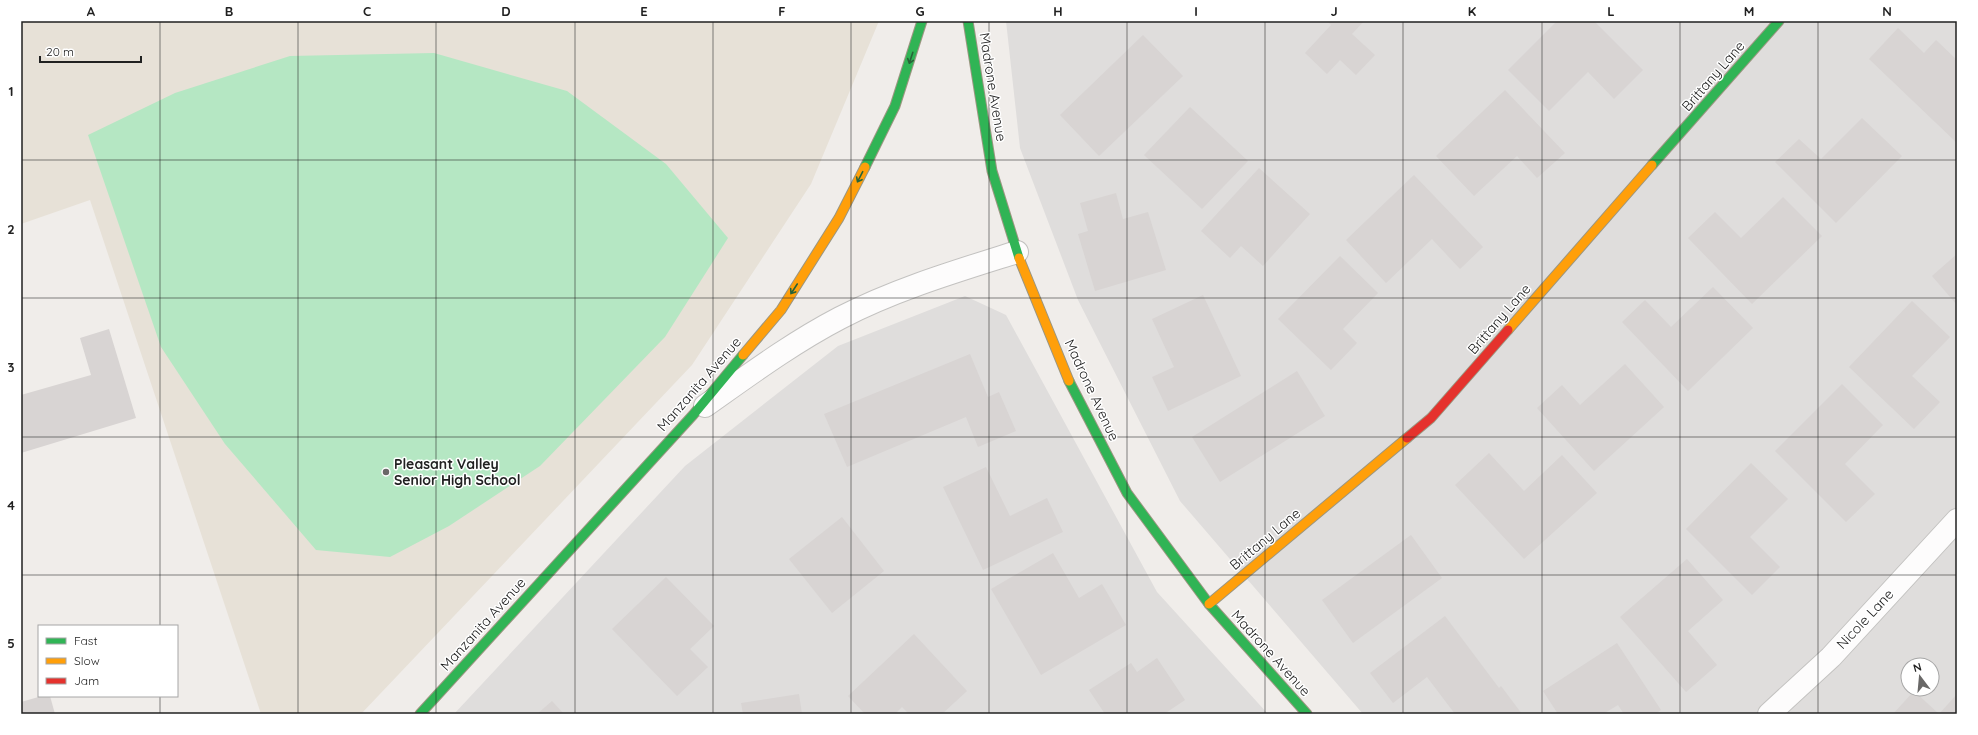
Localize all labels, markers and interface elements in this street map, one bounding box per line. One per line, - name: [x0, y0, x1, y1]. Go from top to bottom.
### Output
- text: A: [87, 3, 96, 19]
- text: B: [225, 3, 233, 19]
- text: C: [363, 3, 371, 19]
- text: D: [501, 3, 511, 19]
- text: E: [640, 3, 648, 19]
- text: F: [778, 3, 786, 19]
- text: G: [915, 3, 925, 19]
- text: H: [1053, 3, 1063, 19]
- text: I: [1194, 3, 1198, 19]
- text: J: [1330, 3, 1338, 19]
- text: K: [1468, 3, 1477, 19]
- text: L: [1607, 3, 1615, 19]
- text: M: [1744, 3, 1754, 19]
- text: N: [1882, 3, 1892, 19]
- street label: Madrone Avenue: [976, 31, 1010, 143]
- street label: Brittany Lane: [1678, 37, 1748, 115]
- scale bar: [40, 38, 141, 64]
- text: 20 m: [46, 44, 74, 59]
- one-way arrow: [906, 52, 914, 64]
- text: 1: [8, 83, 14, 99]
- one-way arrow: [855, 171, 863, 183]
- text: 2: [7, 221, 15, 237]
- street label: Brittany Lane: [1464, 280, 1534, 358]
- one-way arrow: [789, 283, 797, 295]
- street label: Manzanita Avenue: [653, 333, 745, 435]
- street label: Madrone Avenue: [1061, 336, 1123, 444]
- text: 3: [8, 359, 15, 375]
- place label: Pleasant Valley Senior High School: [394, 455, 521, 489]
- marker: Pleasant Valley Senior High School: [381, 467, 391, 477]
- text: 4: [7, 497, 15, 513]
- street label: Brittany Lane: [1226, 504, 1304, 574]
- street label: Manzanita Avenue: [436, 574, 530, 674]
- street label: Nicole Lane: [1833, 585, 1897, 653]
- street label: Madrone Avenue: [1228, 606, 1314, 700]
- legend: [38, 625, 178, 697]
- text: Fast: [74, 633, 98, 648]
- text: 5: [7, 635, 15, 651]
- text: Slow: [74, 653, 100, 668]
- north arrow: [1900, 657, 1940, 697]
- text: N: [1911, 660, 1923, 675]
- text: Jam: [74, 673, 99, 688]

